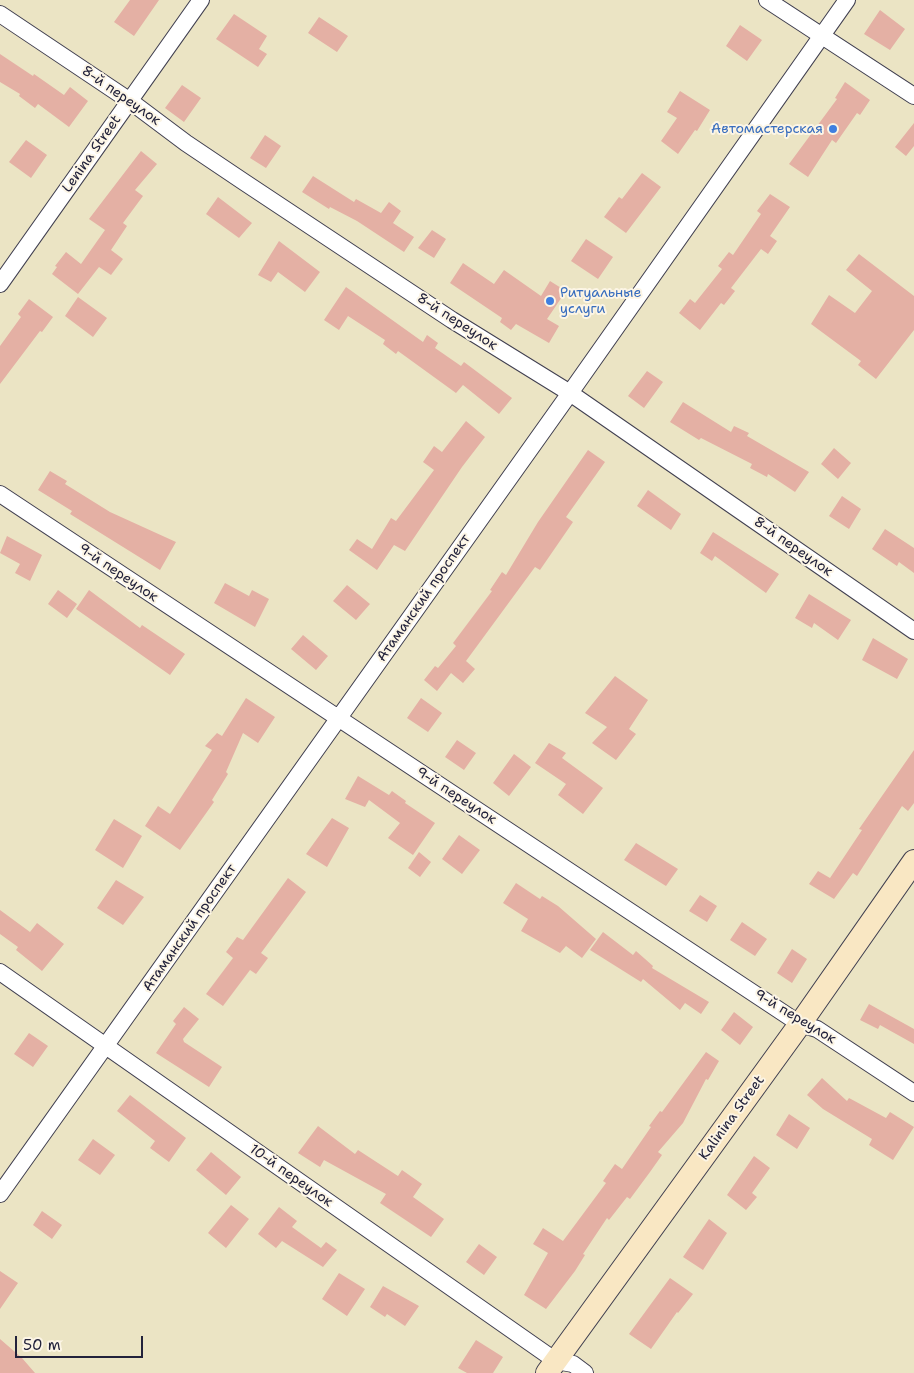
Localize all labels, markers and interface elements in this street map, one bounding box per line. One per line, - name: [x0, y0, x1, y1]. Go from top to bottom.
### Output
- street label: 8-й переулок: [78, 63, 164, 129]
- street label: Lenina Street: [59, 112, 125, 196]
- place label: Автомастерская: [711, 121, 823, 137]
- marker: Автомастерская: [827, 123, 839, 135]
- place label: Ритуальные услуги: [560, 285, 641, 318]
- street label: 8-й переулок: [414, 290, 500, 354]
- marker: Ритуальные услуги: [544, 295, 556, 307]
- street label: 8-й переулок: [750, 514, 836, 580]
- street label: Атаманский проспект: [374, 531, 474, 665]
- street label: 9-й переулок: [75, 540, 161, 606]
- street label: 9-й переулок: [413, 764, 499, 828]
- street label: Атаманский проспект: [140, 861, 240, 995]
- street label: 9-й переулок: [751, 986, 839, 1048]
- street label: Kalinina Street: [696, 1072, 768, 1164]
- street label: 10-й переулок: [246, 1141, 336, 1211]
- scale bar: [18, 1326, 145, 1358]
- text: 50 m: [23, 1335, 61, 1355]

